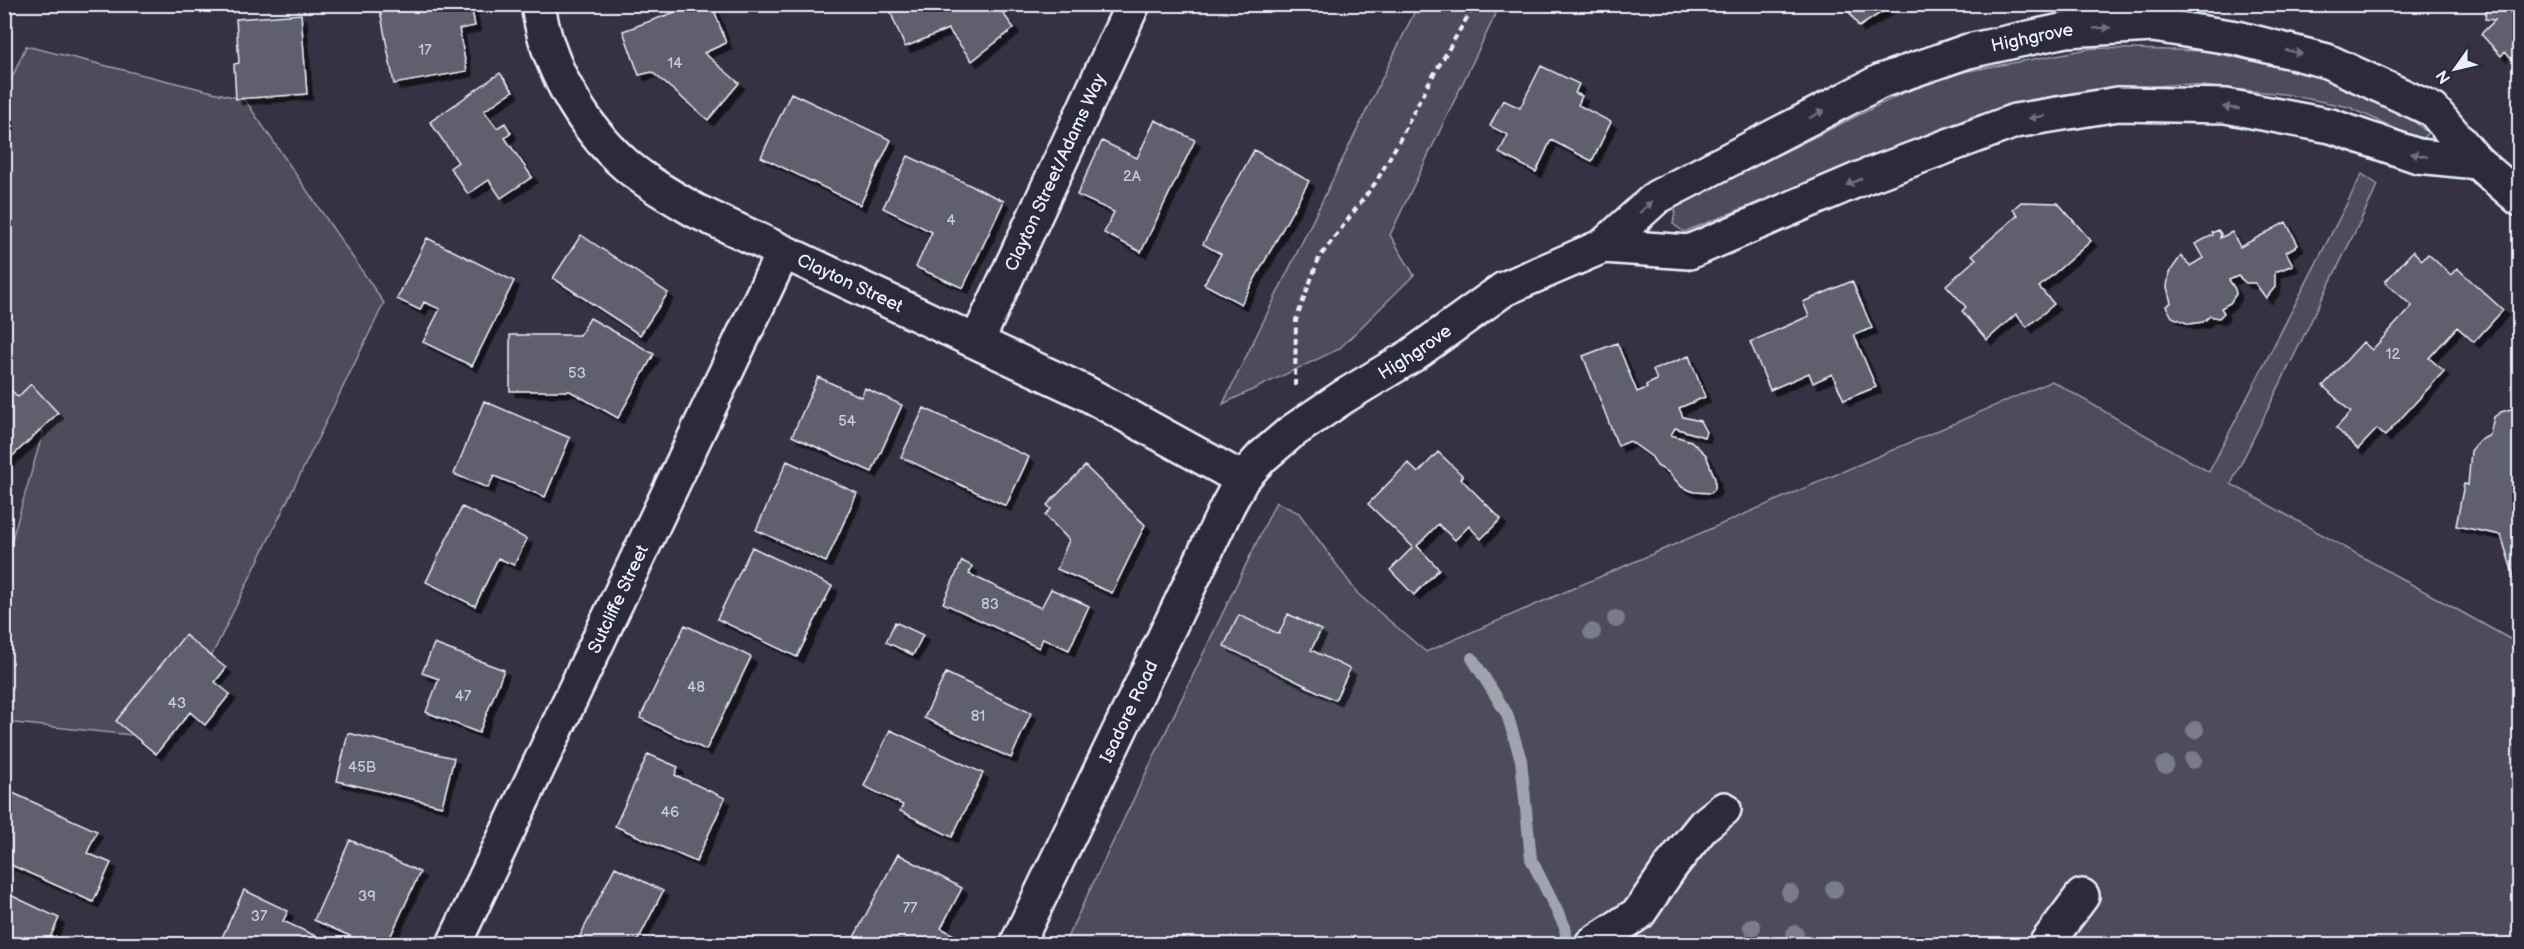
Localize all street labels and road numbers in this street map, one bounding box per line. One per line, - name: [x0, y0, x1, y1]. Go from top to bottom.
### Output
- street label: Highgrove: [1989, 19, 2074, 56]
- street label: Clayton Street/Adams Way: [1000, 69, 1110, 274]
- street label: Clayton Street: [794, 249, 907, 317]
- street label: Highgrove: [1374, 320, 1456, 384]
- street label: Sutcliffe Street: [583, 541, 653, 657]
- street label: Isadore Road: [1095, 657, 1162, 766]

